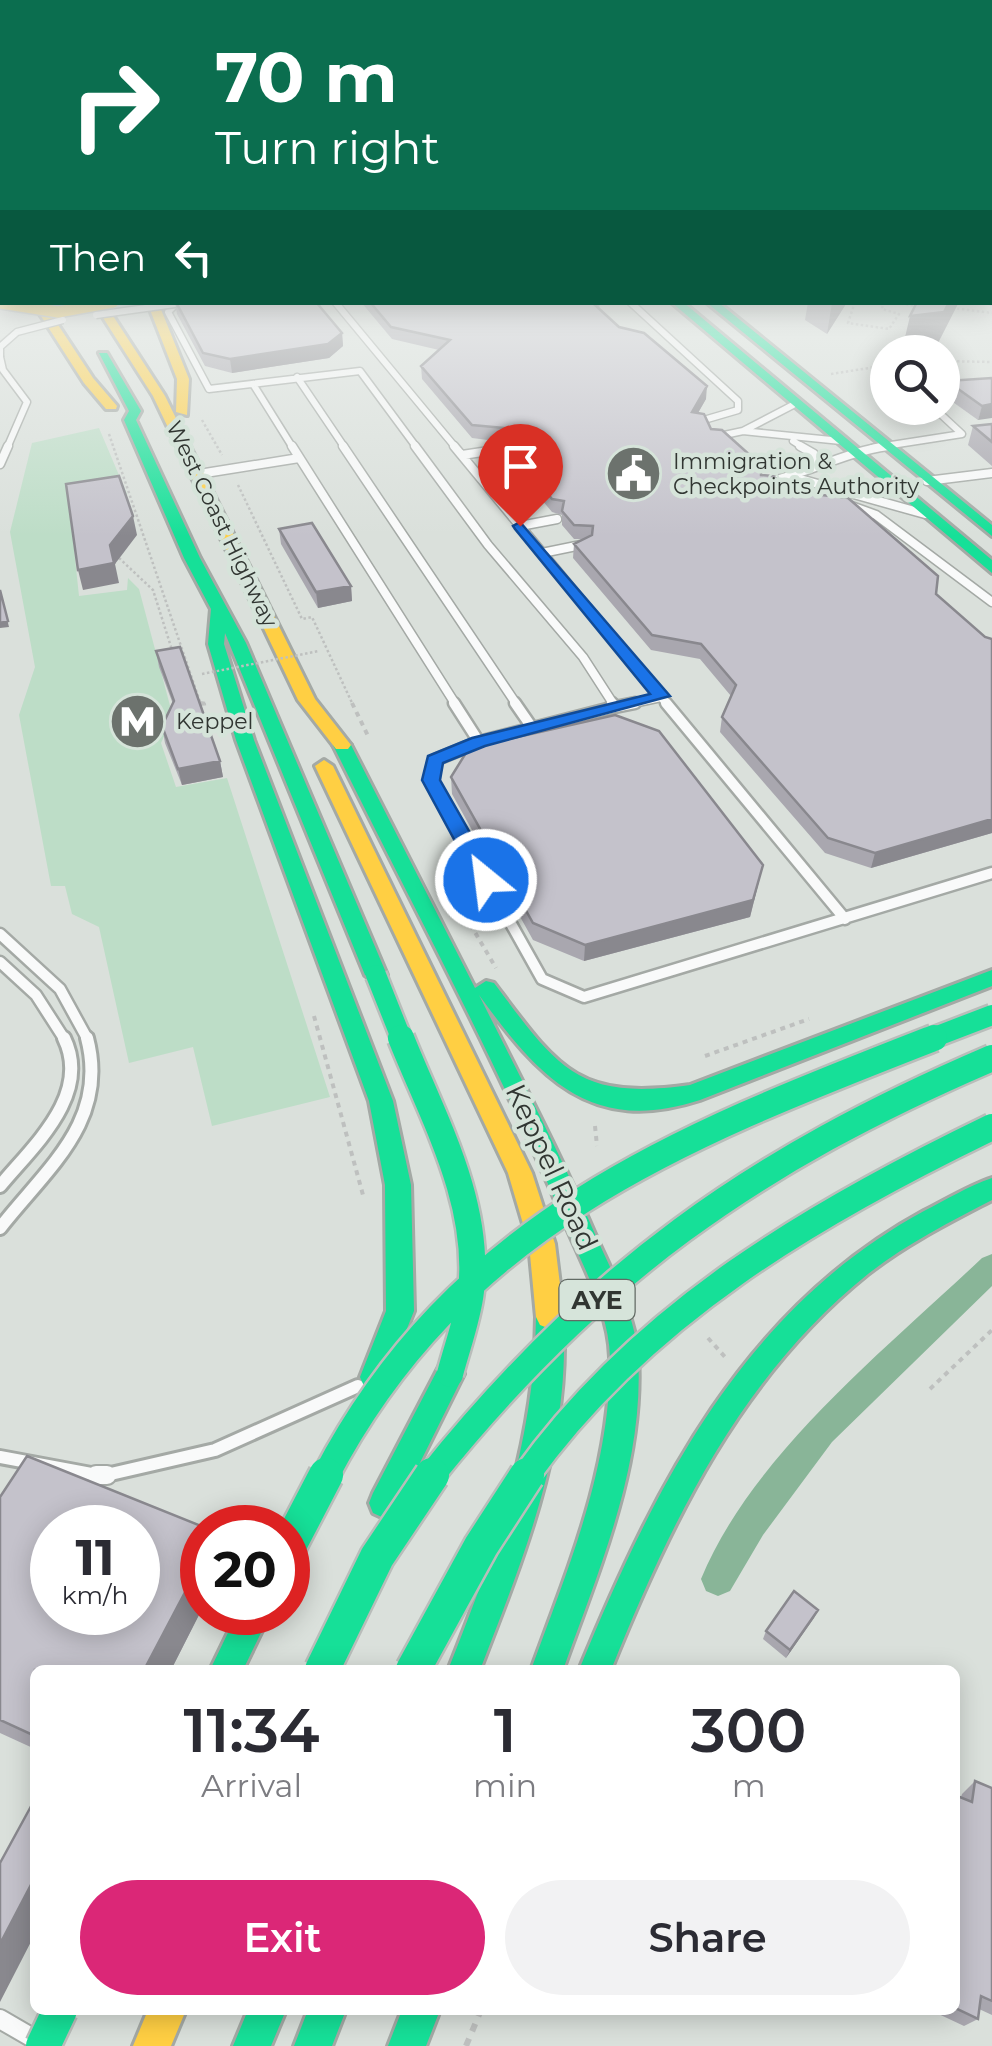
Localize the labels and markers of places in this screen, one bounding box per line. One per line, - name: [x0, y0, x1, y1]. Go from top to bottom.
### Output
- pin: [478, 424, 563, 527]
- public building icon: Immigration & Checkpoints Authority: [604, 444, 664, 504]
- place label: Immigration & Checkpoints Authority: [673, 448, 919, 500]
- metro station icon: Keppel: [107, 691, 167, 751]
- place label: Keppel: [176, 708, 253, 735]

